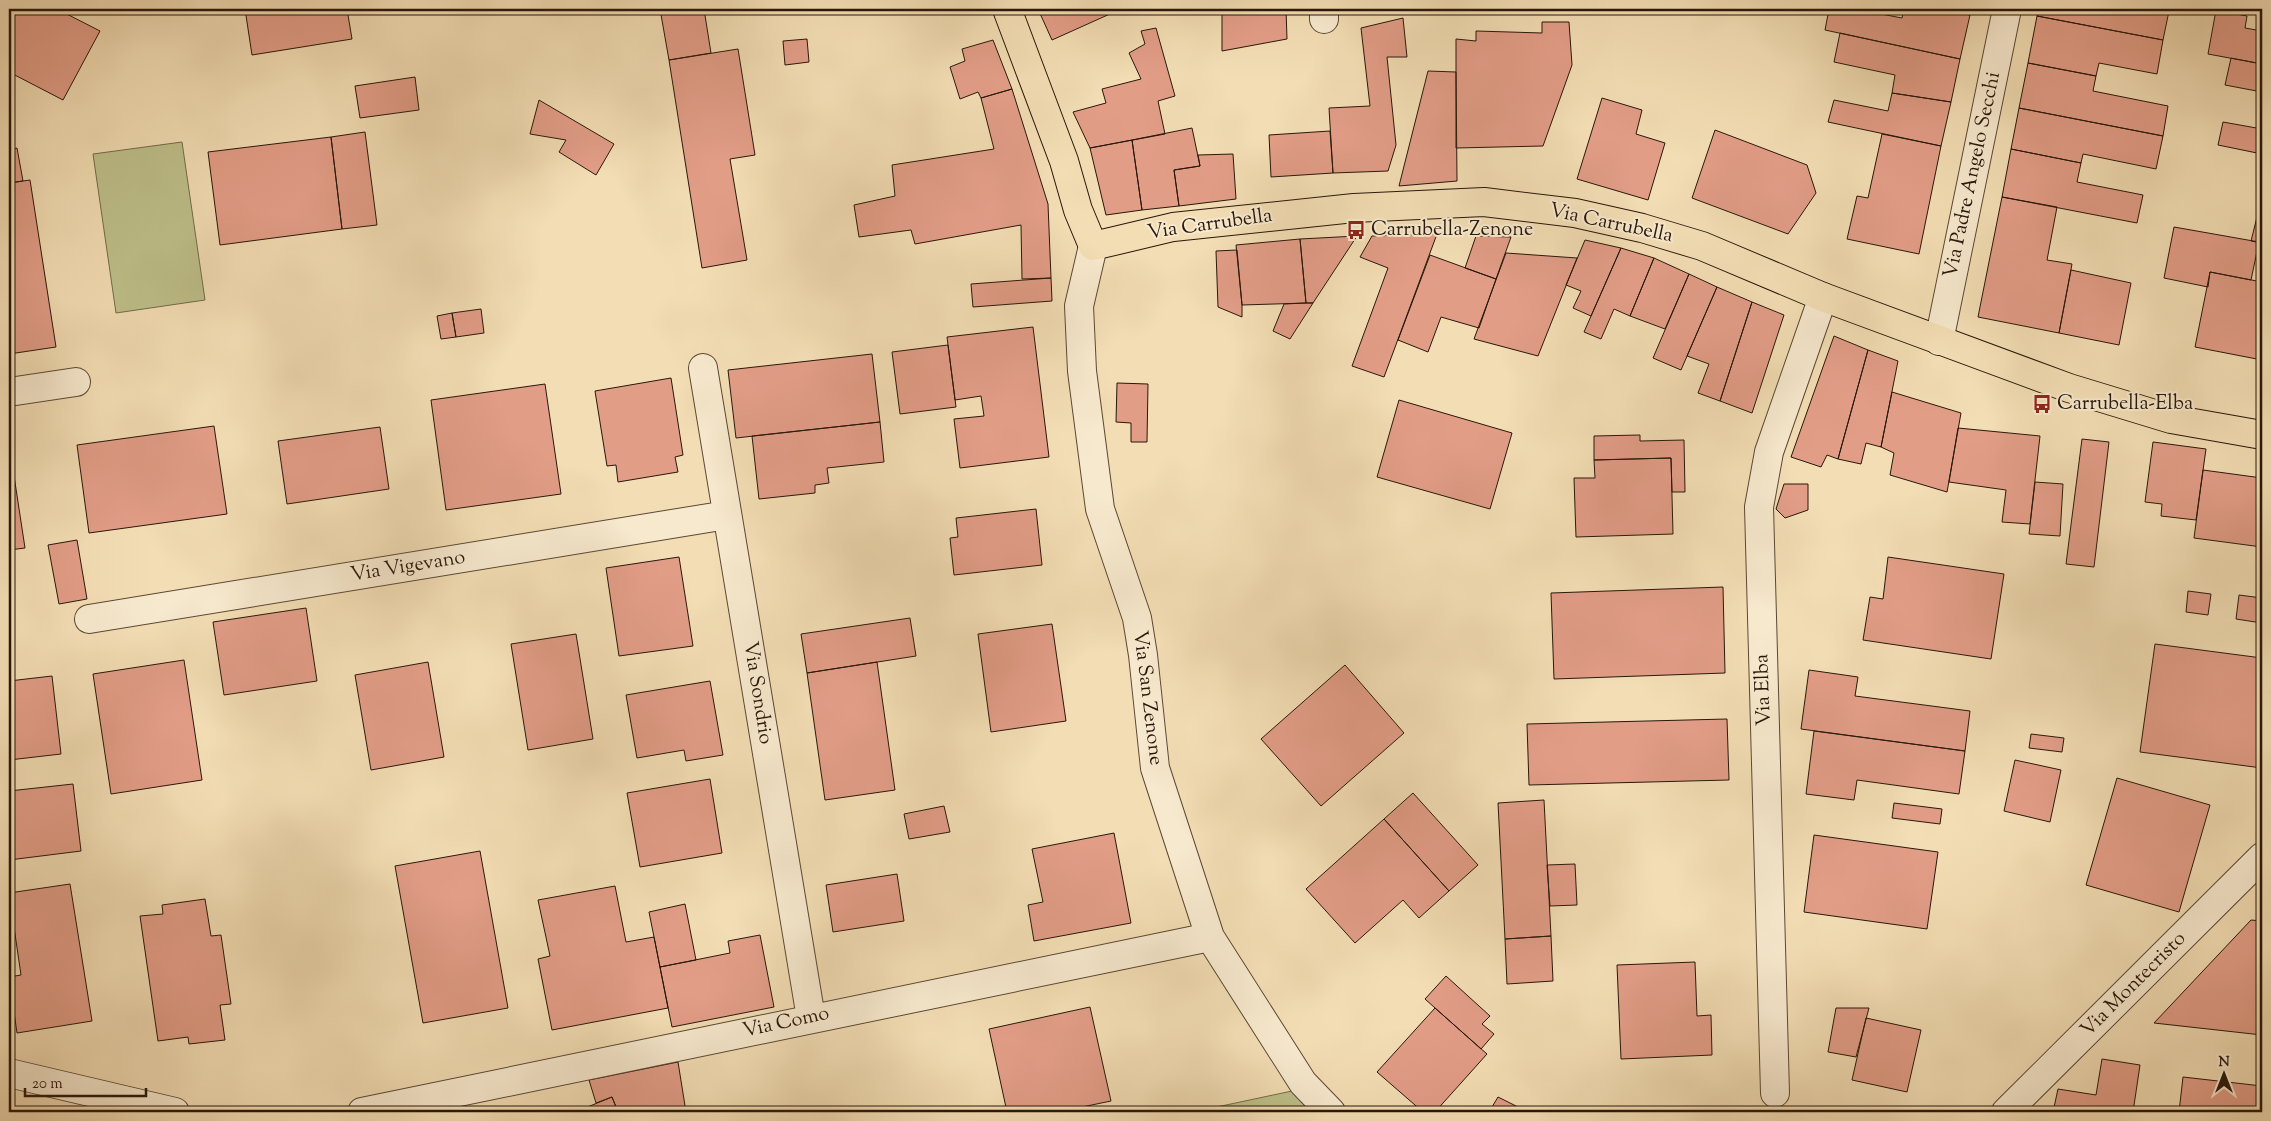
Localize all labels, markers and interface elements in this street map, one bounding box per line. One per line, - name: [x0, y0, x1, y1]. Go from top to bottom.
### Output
- street label: Via Padre Angelo Secchi: [1937, 69, 2009, 281]
- street label: Via Carrubella: [1546, 197, 1676, 251]
- street label: Via Carrubella: [1146, 202, 1274, 248]
- place label: Carrubella-Zenone: [1371, 216, 1533, 245]
- bus stop icon: Carrubella-Zenone: [1345, 219, 1367, 241]
- place label: Carrubella-Elba: [2057, 390, 2193, 419]
- bus stop icon: Carrubella-Elba: [2031, 393, 2053, 415]
- street label: Via Vigevano: [349, 544, 467, 590]
- street label: Via San Zenone: [1124, 629, 1170, 767]
- street label: Via Sondrio: [735, 640, 779, 747]
- street label: Via Elba: [1748, 653, 1780, 727]
- street label: Via Montecristo: [2075, 926, 2193, 1044]
- street label: Via Como: [740, 1000, 832, 1046]
- north arrow: [2198, 1048, 2248, 1098]
- text: N: [2218, 1053, 2230, 1073]
- scale bar: [25, 1066, 146, 1098]
- text: 20 m: [32, 1074, 63, 1095]

